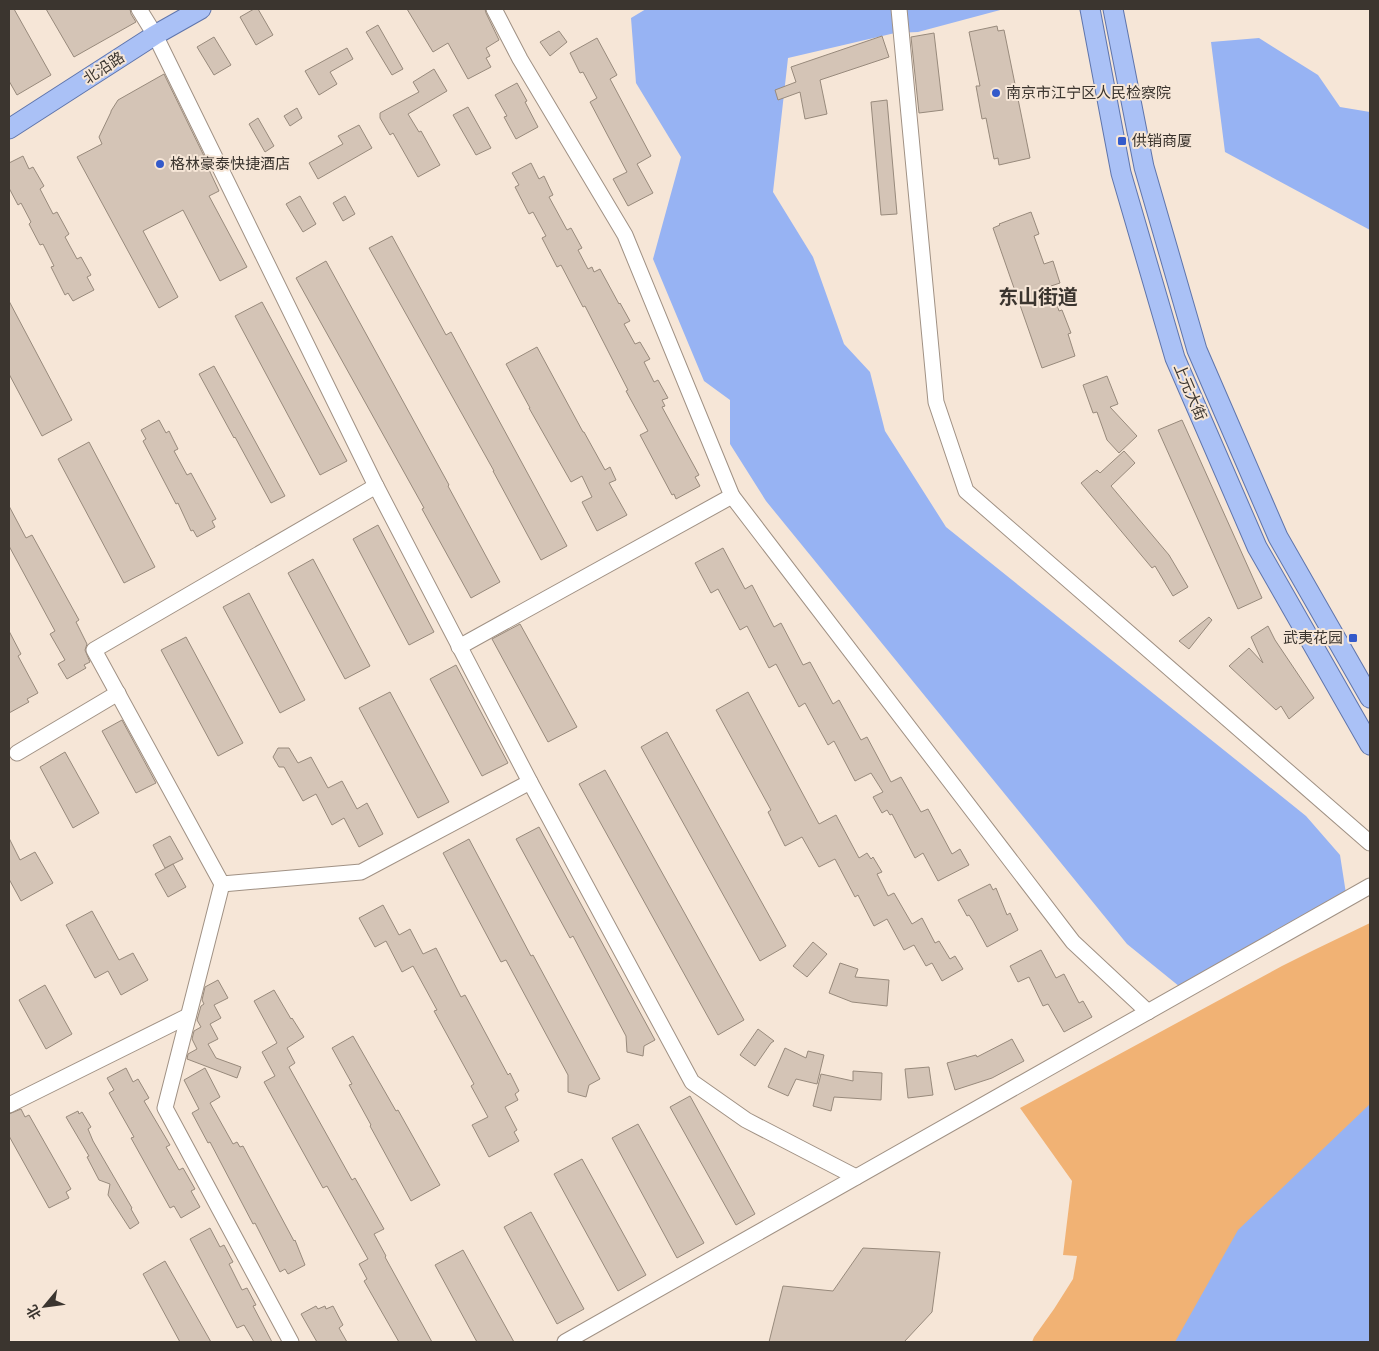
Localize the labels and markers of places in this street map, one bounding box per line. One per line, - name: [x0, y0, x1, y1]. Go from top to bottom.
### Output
- place label: 南京市江宁区人民检察院: [1006, 80, 1171, 103]
- marker: 南京市江宁区人民检察院: [990, 87, 1002, 99]
- place label: 供销商厦: [1132, 128, 1192, 151]
- marker: 供销商厦: [1116, 135, 1128, 147]
- place label: 格林豪泰快捷酒店: [170, 151, 290, 174]
- marker: 格林豪泰快捷酒店: [154, 158, 166, 170]
- place label: 武夷花园: [1283, 625, 1343, 648]
- marker: 武夷花园: [1347, 632, 1359, 644]

